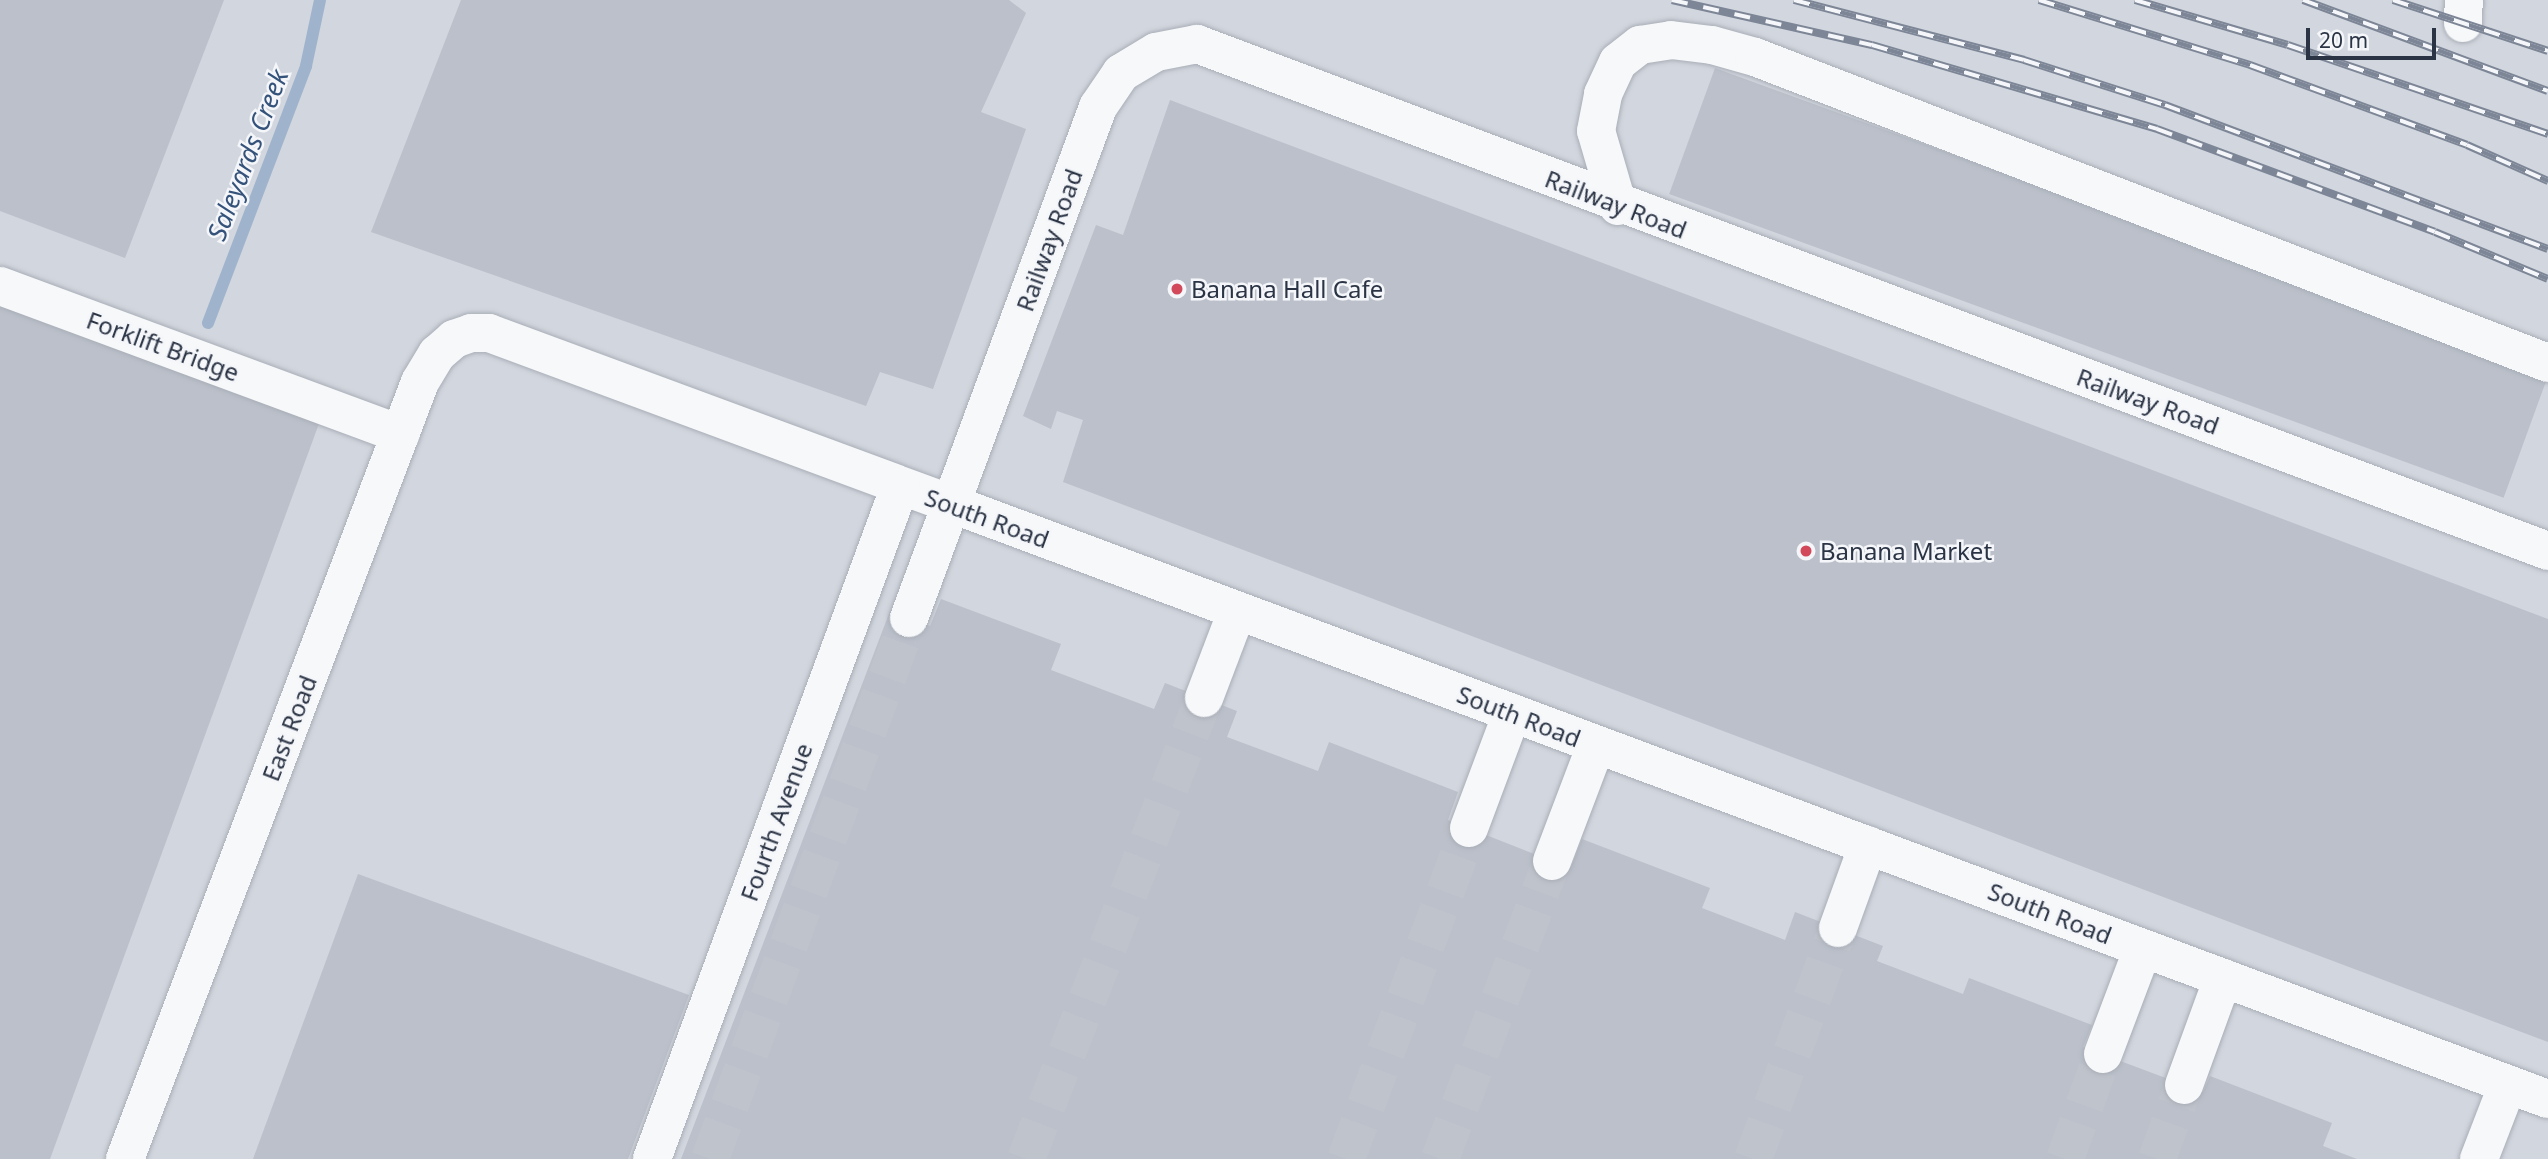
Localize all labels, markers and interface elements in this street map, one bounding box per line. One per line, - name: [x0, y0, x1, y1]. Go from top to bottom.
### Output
- scale bar: [2310, 14, 2440, 58]
- text: 20 m: [2319, 26, 2368, 54]
- water label: Saleyards Creek: [201, 65, 295, 245]
- street label: Railway Road: [1541, 164, 1691, 244]
- street label: Railway Road: [1010, 165, 1088, 315]
- place label: Banana Hall Cafe: [1191, 275, 1383, 303]
- marker: Banana Hall Cafe: [1169, 281, 1185, 297]
- street label: Forklift Bridge: [83, 305, 243, 387]
- street label: Railway Road: [2073, 362, 2223, 440]
- street label: South Road: [921, 482, 1053, 554]
- place label: Banana Market: [1820, 537, 1992, 565]
- marker: Banana Market: [1798, 543, 1814, 559]
- street label: East Road: [256, 671, 322, 785]
- street label: South Road: [1453, 679, 1585, 753]
- street label: Fourth Avenue: [734, 739, 818, 905]
- street label: South Road: [1984, 876, 2116, 950]

